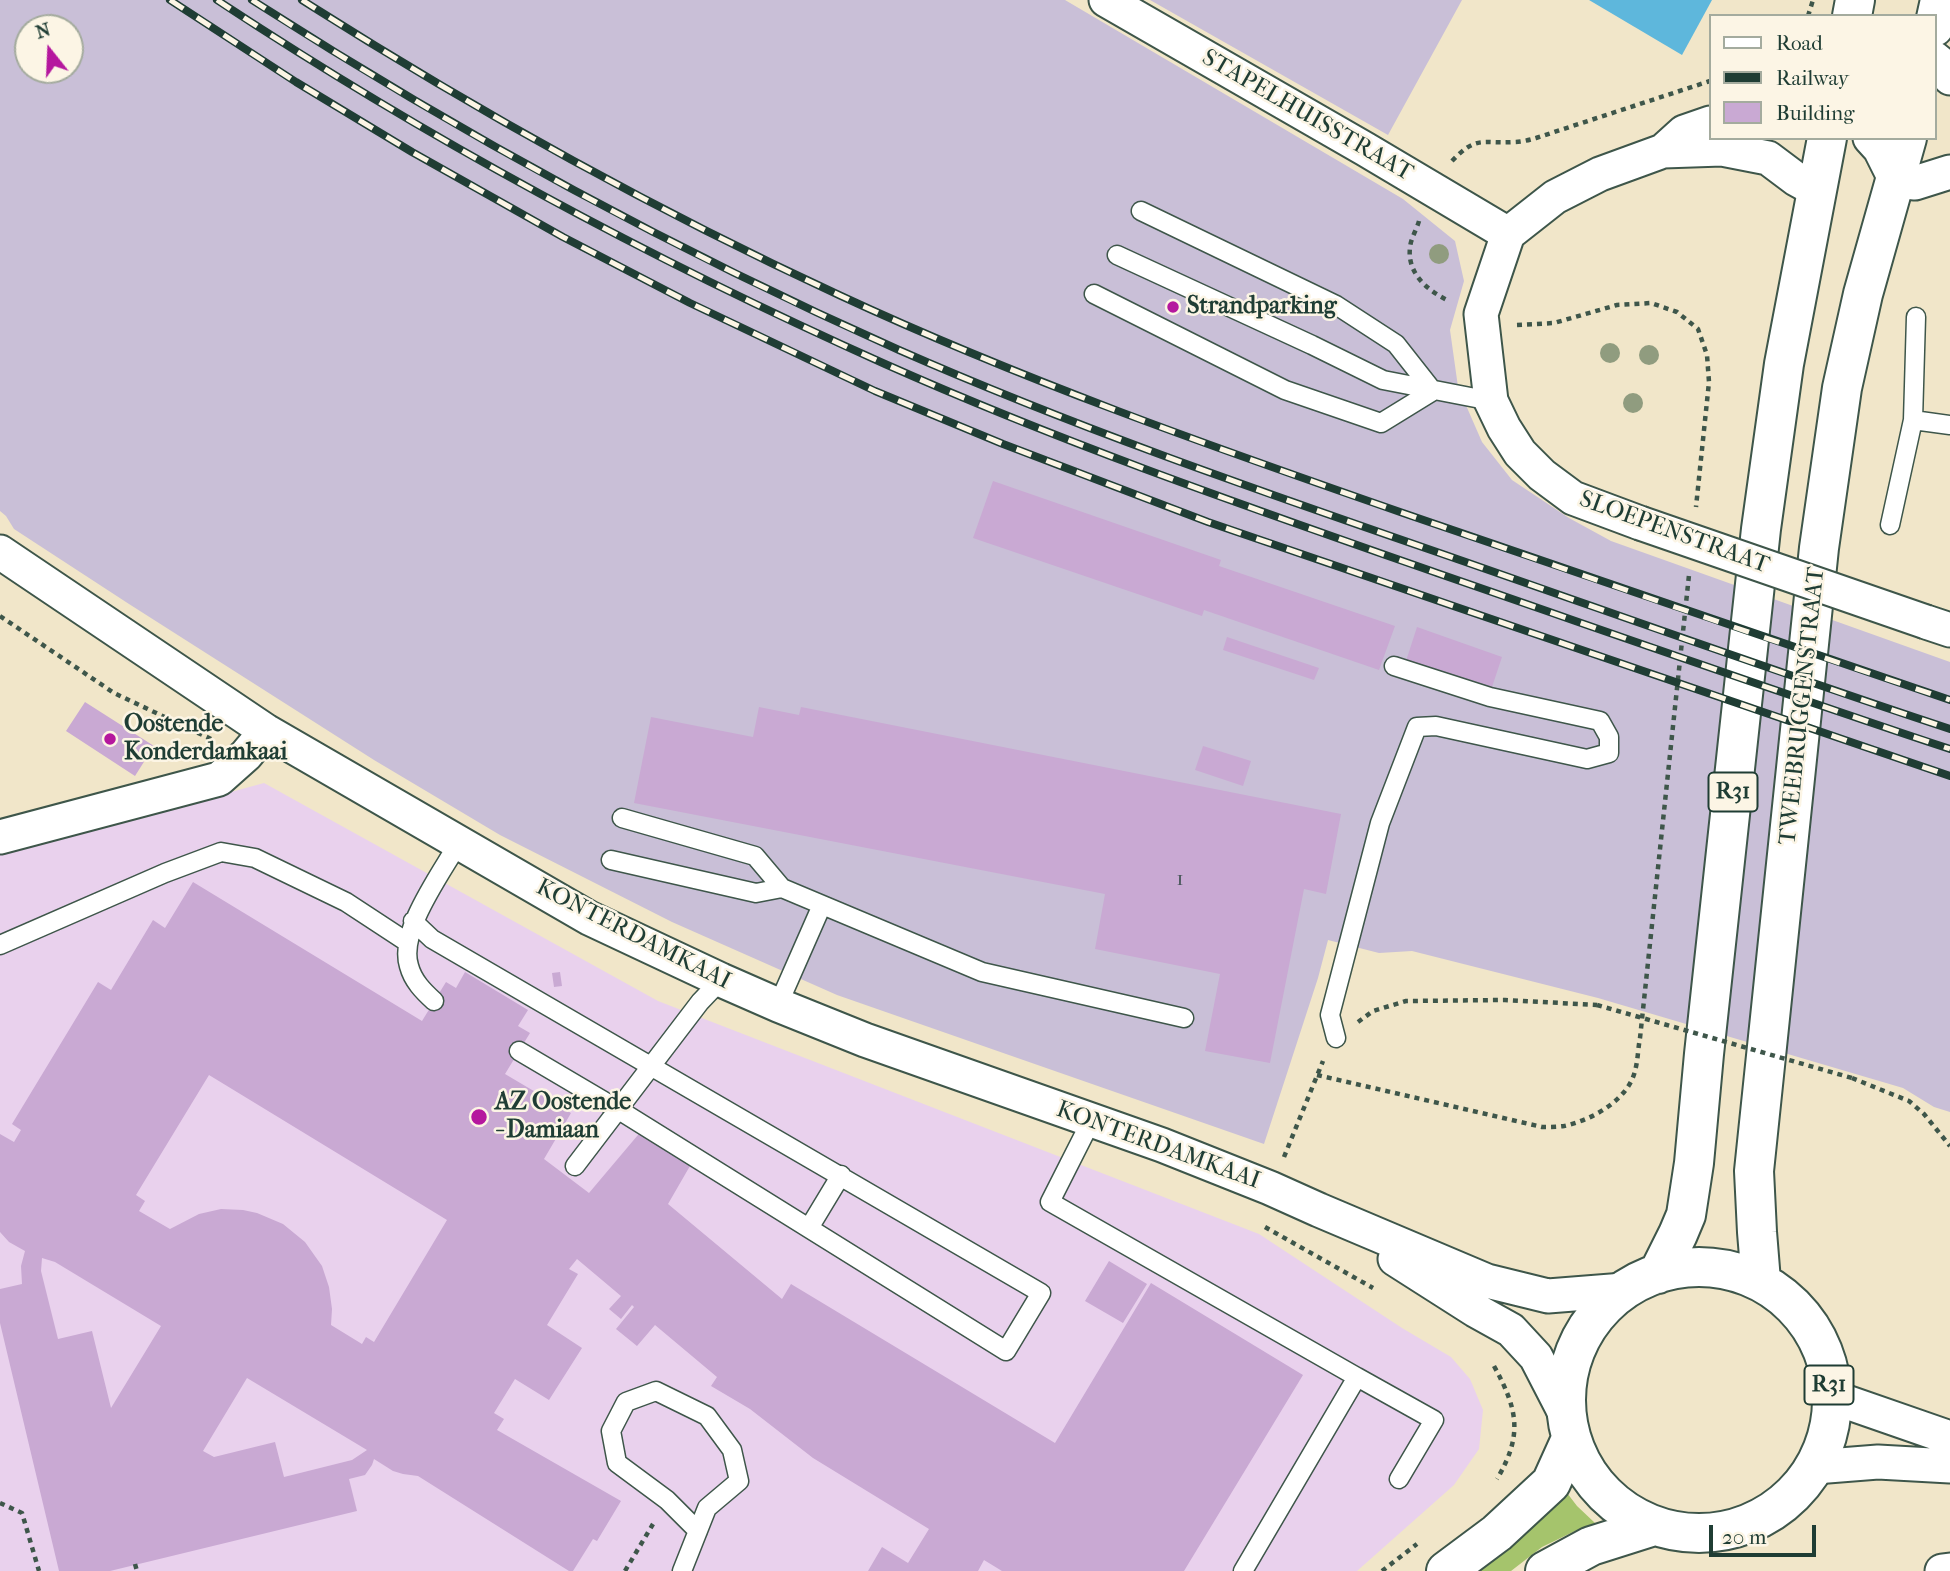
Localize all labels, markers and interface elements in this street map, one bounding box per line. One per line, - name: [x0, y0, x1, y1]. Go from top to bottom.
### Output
- north arrow: [14, 14, 84, 84]
- legend: [1708, 14, 1936, 140]
- text: N: [33, 18, 53, 44]
- text: Road: [1776, 31, 1823, 55]
- street label: STAPELHUISSTRAAT: [1196, 44, 1418, 188]
- text: Railway: [1776, 66, 1849, 90]
- text: Building: [1776, 101, 1854, 125]
- place label: Strandparking: [1187, 293, 1336, 321]
- marker: Strandparking: [1165, 299, 1181, 315]
- street label: SLOEPENSTRAAT: [1575, 485, 1773, 581]
- street label: TWEEBRUGGENSTRAAT: [1774, 566, 1832, 846]
- place label: Oostende Konderdamkaai: [124, 711, 287, 767]
- marker: Oostende Konderdamkaai: [102, 731, 118, 747]
- road number: R31: [1708, 772, 1758, 812]
- house number: 1: [1176, 867, 1184, 893]
- street label: KONTERDAMKAAI: [531, 873, 735, 997]
- place label: AZ Oostende - Damiaan: [495, 1089, 631, 1145]
- street label: KONTERDAMKAAI: [1052, 1096, 1264, 1196]
- marker: AZ Oostende - Damiaan: [469, 1107, 489, 1127]
- road number: R31: [1804, 1366, 1854, 1404]
- scale bar: [1712, 1512, 1819, 1556]
- text: 20 m: [1722, 1525, 1766, 1549]

